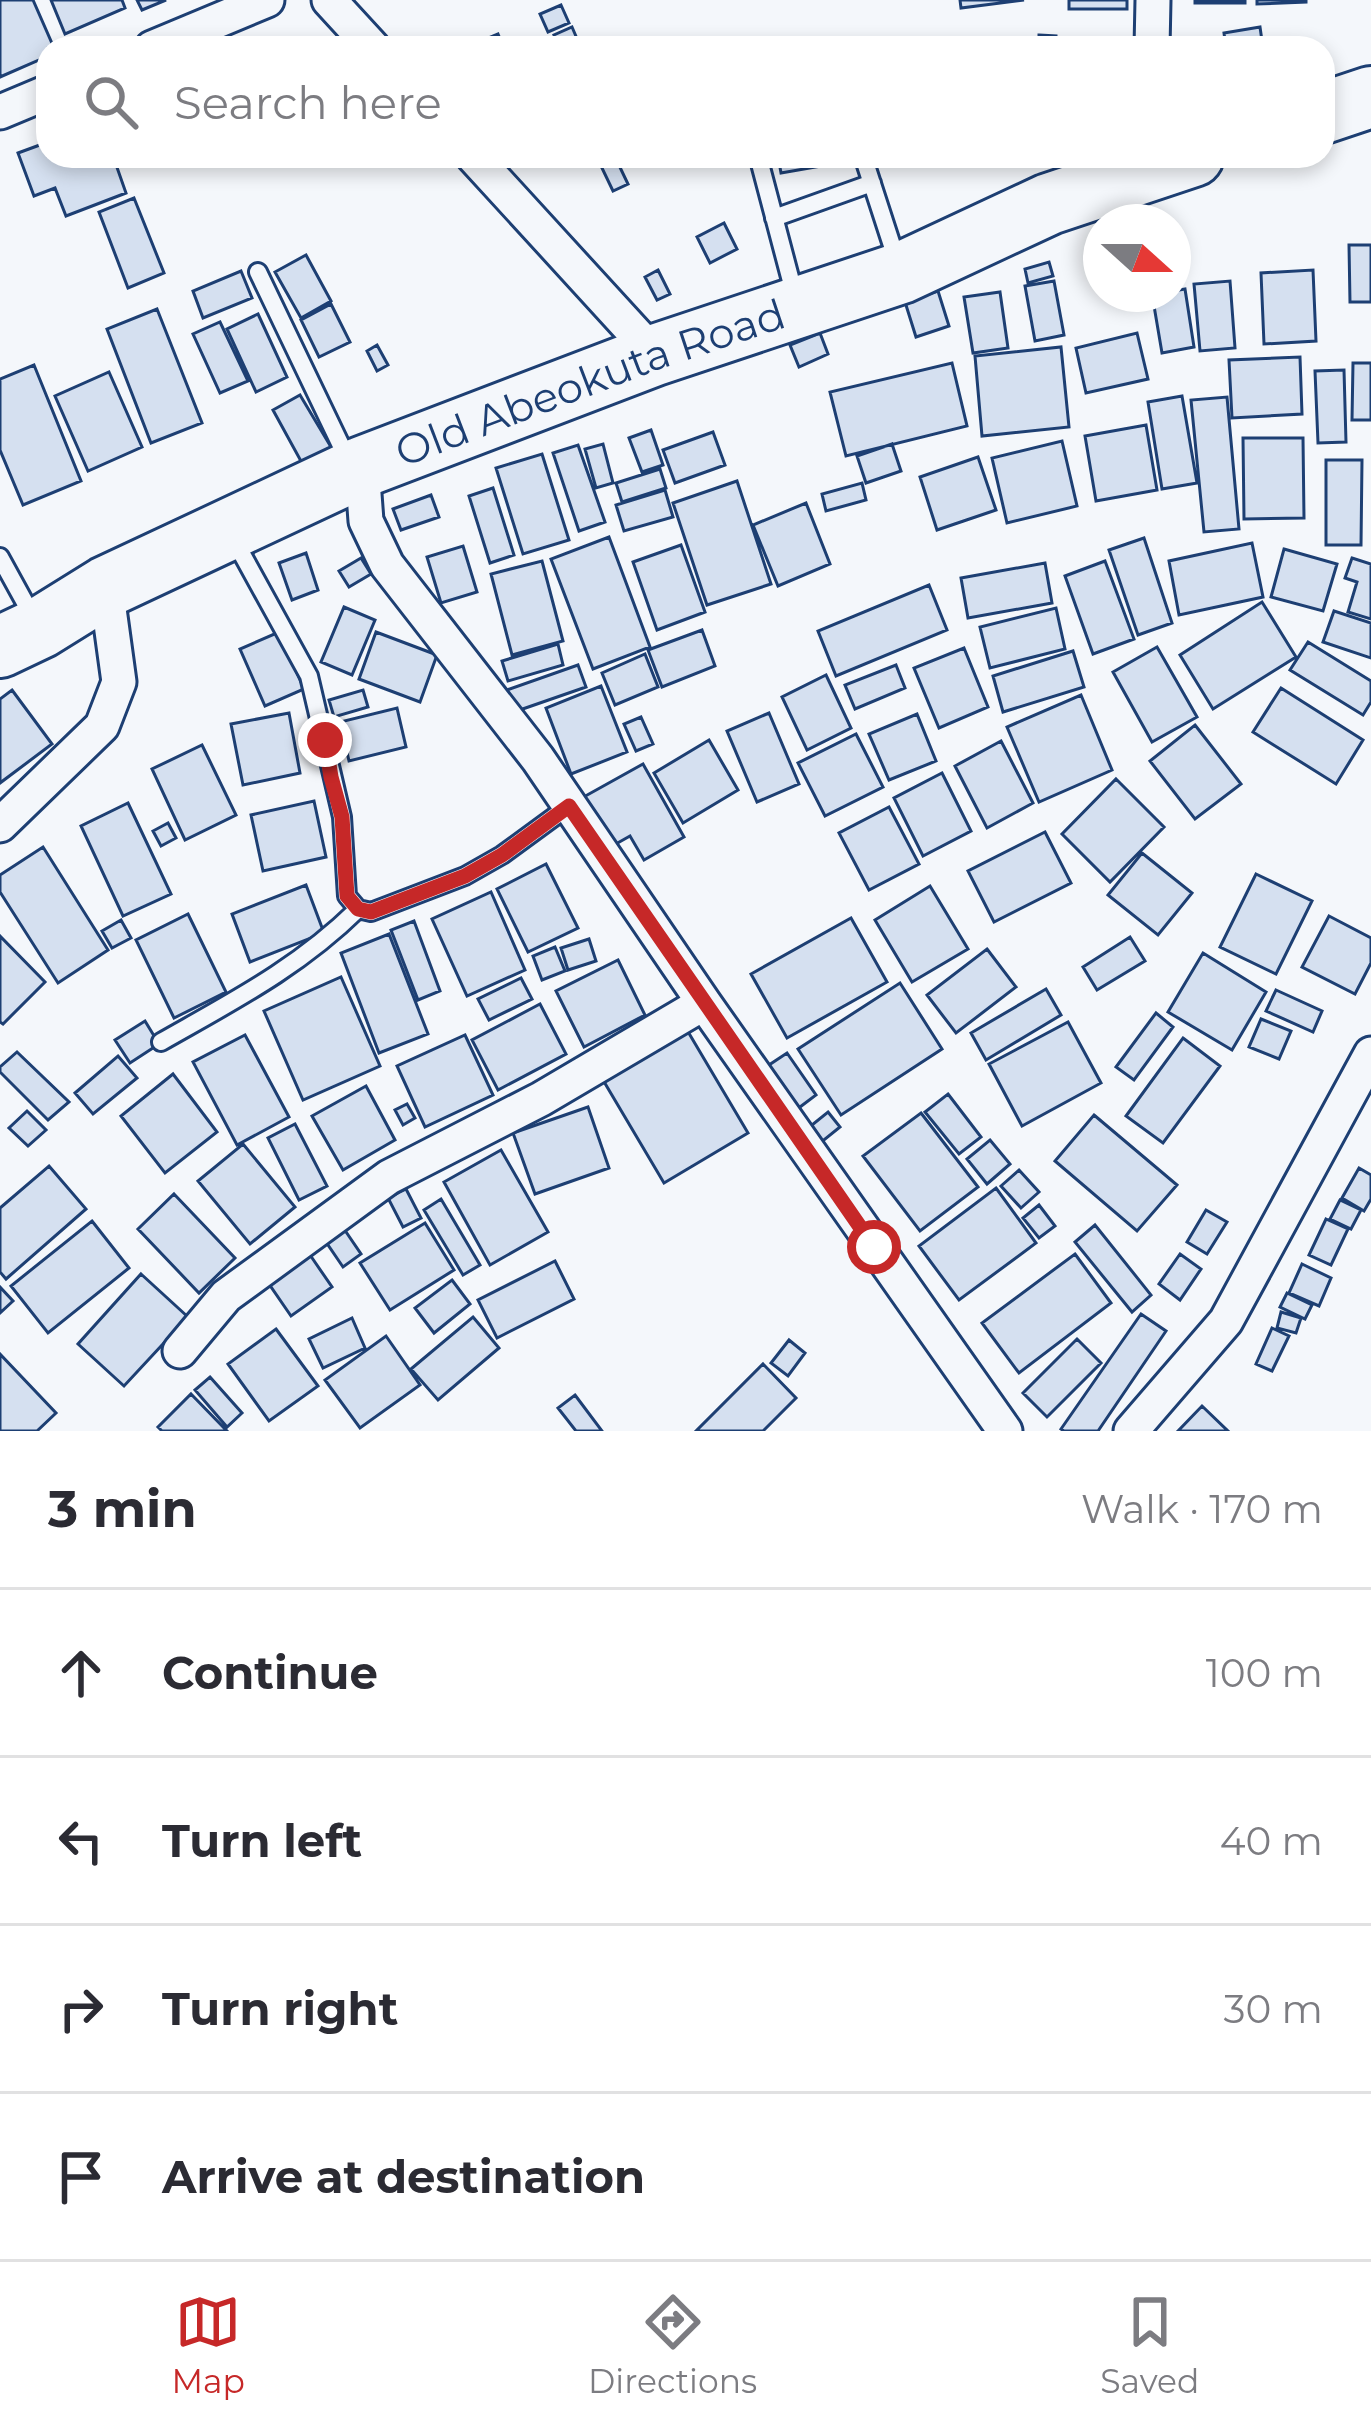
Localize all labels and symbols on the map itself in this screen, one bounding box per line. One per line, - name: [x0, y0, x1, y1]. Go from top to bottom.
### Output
- north arrow: [1083, 204, 1191, 312]
- street label: Old Abeokuta Road: [388, 288, 791, 478]
- route end: [298, 713, 352, 767]
- route start: [847, 1220, 901, 1274]

